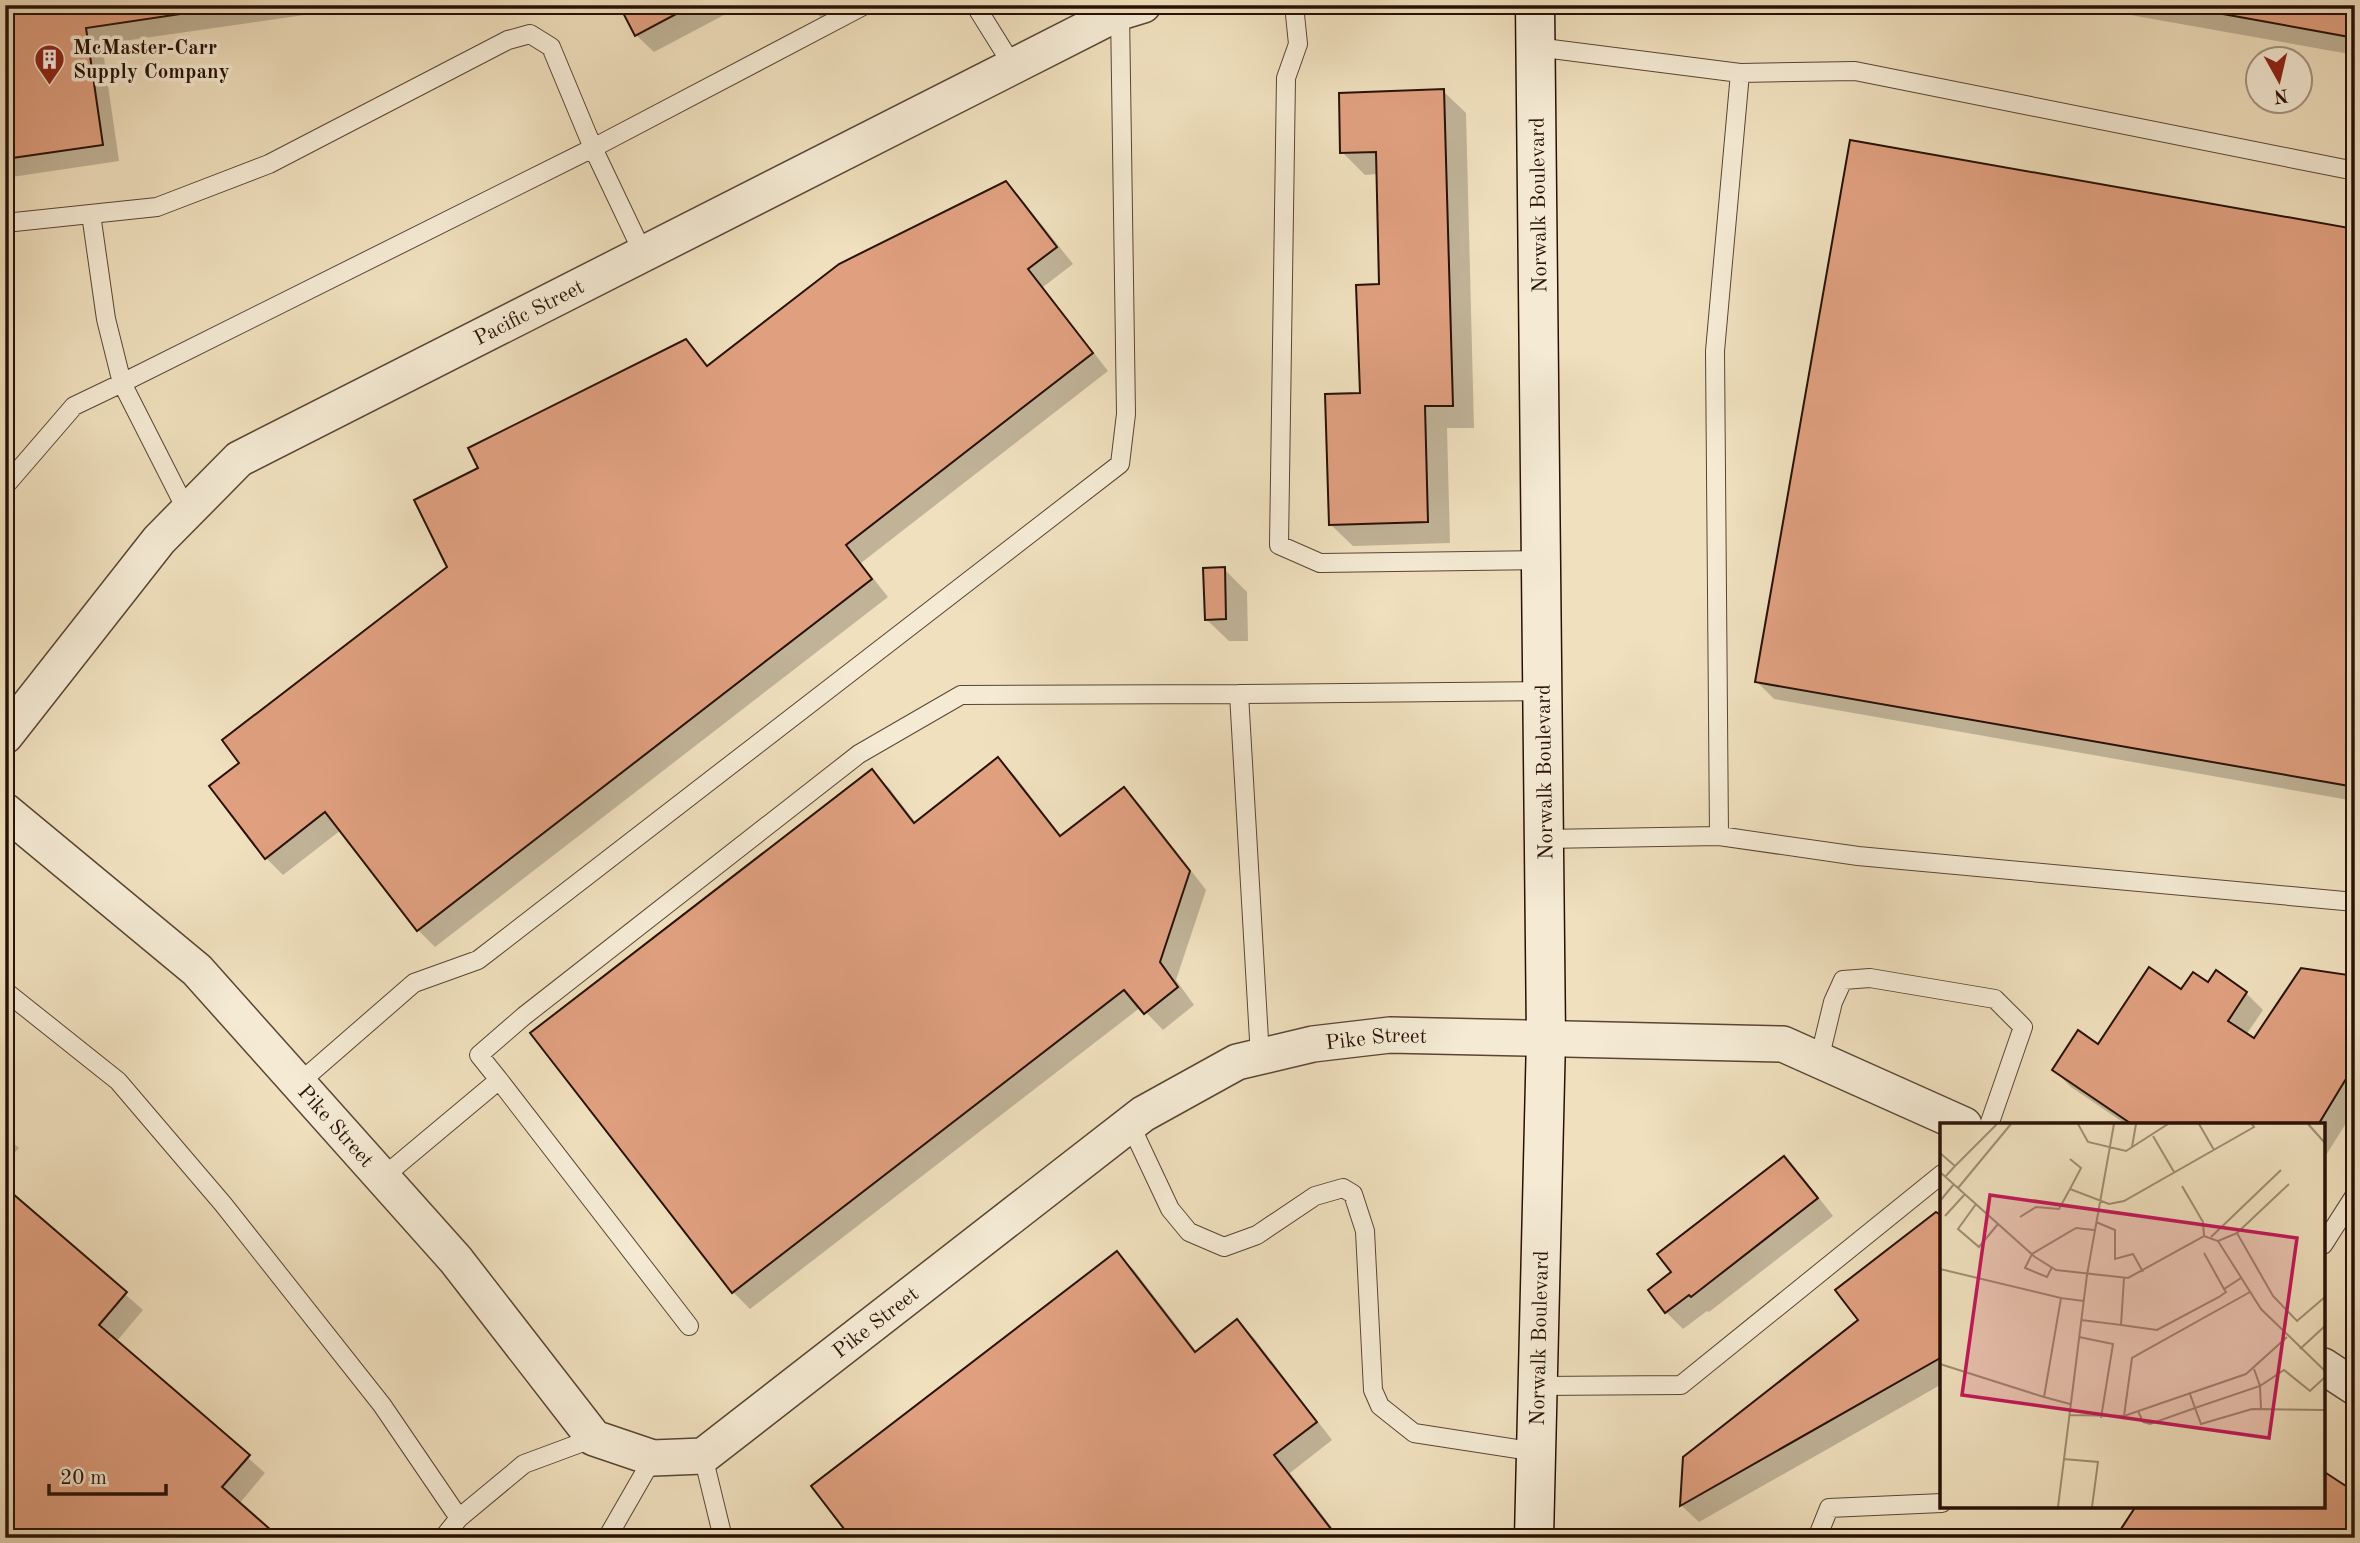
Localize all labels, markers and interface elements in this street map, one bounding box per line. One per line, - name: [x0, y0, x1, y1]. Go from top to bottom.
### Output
- place label: McMaster-Carr Supply Company: [73, 38, 230, 83]
- building icon: McMaster-Carr Supply Company: [33, 42, 67, 86]
- north arrow: [2244, 46, 2314, 116]
- text: N: [2272, 84, 2290, 105]
- street label: Norwalk Boulevard: [1527, 117, 1552, 293]
- street label: Pacific Street: [471, 277, 588, 350]
- street label: Norwalk Boulevard: [1533, 684, 1558, 860]
- street label: Pike Street: [1324, 1026, 1427, 1054]
- street label: Pike Street: [293, 1082, 377, 1172]
- inset map: [1940, 1123, 2325, 1508]
- street label: Norwalk Boulevard: [1528, 1250, 1553, 1426]
- street label: Pike Street: [830, 1284, 923, 1363]
- scale bar: [49, 1452, 166, 1496]
- text: 20 m: [60, 1468, 107, 1489]

